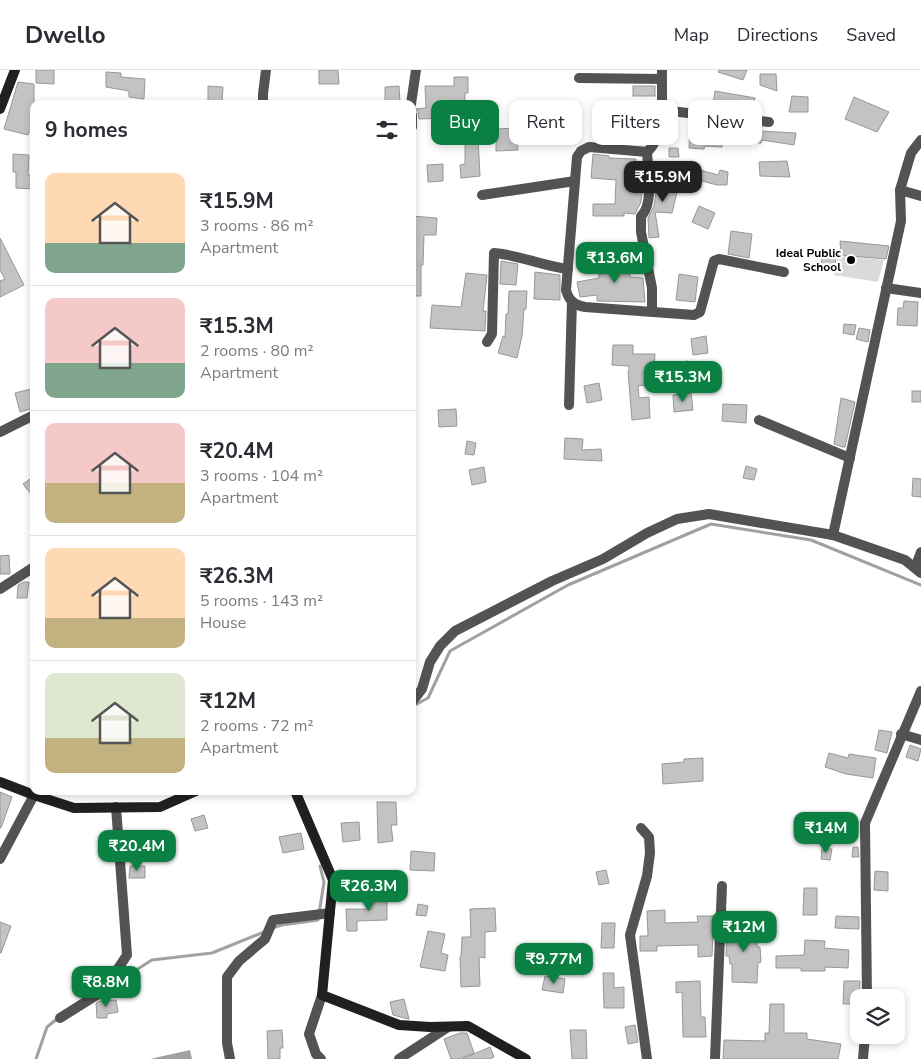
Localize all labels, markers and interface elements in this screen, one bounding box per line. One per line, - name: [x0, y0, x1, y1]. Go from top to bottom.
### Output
- text: Dwello: [25, 19, 106, 51]
- text: Map: [674, 23, 709, 47]
- text: Directions: [737, 23, 818, 47]
- text: Saved: [846, 23, 896, 47]
- chip: Buy: [431, 100, 499, 145]
- chip: Rent: [509, 100, 582, 145]
- chip: Filters: [592, 100, 678, 145]
- chip: New: [688, 100, 762, 145]
- text: 9 homes: [45, 116, 128, 144]
- icon: filters: [373, 116, 401, 144]
- pin: ₹15.9M: [622, 160, 704, 203]
- text: ₹15.9M: [635, 166, 691, 188]
- text: ₹15.9M: [200, 187, 274, 215]
- icon: home: [85, 193, 145, 253]
- text: 3 rooms · 86 m²: [200, 215, 313, 237]
- text: Apartment: [200, 237, 278, 259]
- pin: ₹13.6M: [574, 242, 656, 284]
- place label: Ideal Public School: [776, 245, 841, 275]
- text: ₹13.6M: [587, 247, 643, 269]
- marker: Ideal Public School: [845, 254, 857, 266]
- text: ₹15.3M: [200, 312, 274, 340]
- icon: home: [85, 318, 145, 378]
- text: 2 rooms · 80 m²: [200, 340, 313, 362]
- pin: ₹15.3M: [642, 360, 724, 403]
- text: Apartment: [200, 362, 278, 384]
- text: ₹15.3M: [655, 366, 711, 388]
- text: ₹20.4M: [200, 437, 274, 465]
- icon: home: [85, 443, 145, 503]
- text: 3 rooms · 104 m²: [200, 465, 323, 487]
- text: Apartment: [200, 487, 278, 509]
- text: ₹26.3M: [200, 562, 274, 590]
- icon: home: [85, 568, 145, 628]
- text: 5 rooms · 143 m²: [200, 590, 323, 612]
- text: House: [200, 612, 246, 634]
- text: ₹12M: [200, 687, 256, 715]
- icon: home: [85, 693, 145, 753]
- text: 2 rooms · 72 m²: [200, 715, 313, 737]
- text: Apartment: [200, 737, 278, 759]
- pin: ₹14M: [796, 812, 856, 854]
- text: ₹14M: [805, 817, 847, 839]
- pin: ₹20.4M: [96, 830, 178, 872]
- text: ₹20.4M: [109, 835, 165, 857]
- pin: ₹26.3M: [328, 870, 410, 912]
- text: ₹26.3M: [341, 875, 397, 897]
- pin: ₹12M: [714, 910, 774, 953]
- text: ₹12M: [723, 916, 765, 938]
- pin: ₹9.77M: [513, 942, 595, 985]
- text: ₹9.77M: [526, 948, 582, 970]
- pin: ₹8.8M: [71, 966, 141, 1008]
- text: ₹8.8M: [83, 971, 129, 993]
- map controls: [850, 989, 905, 1044]
- button: layers: [850, 989, 905, 1044]

